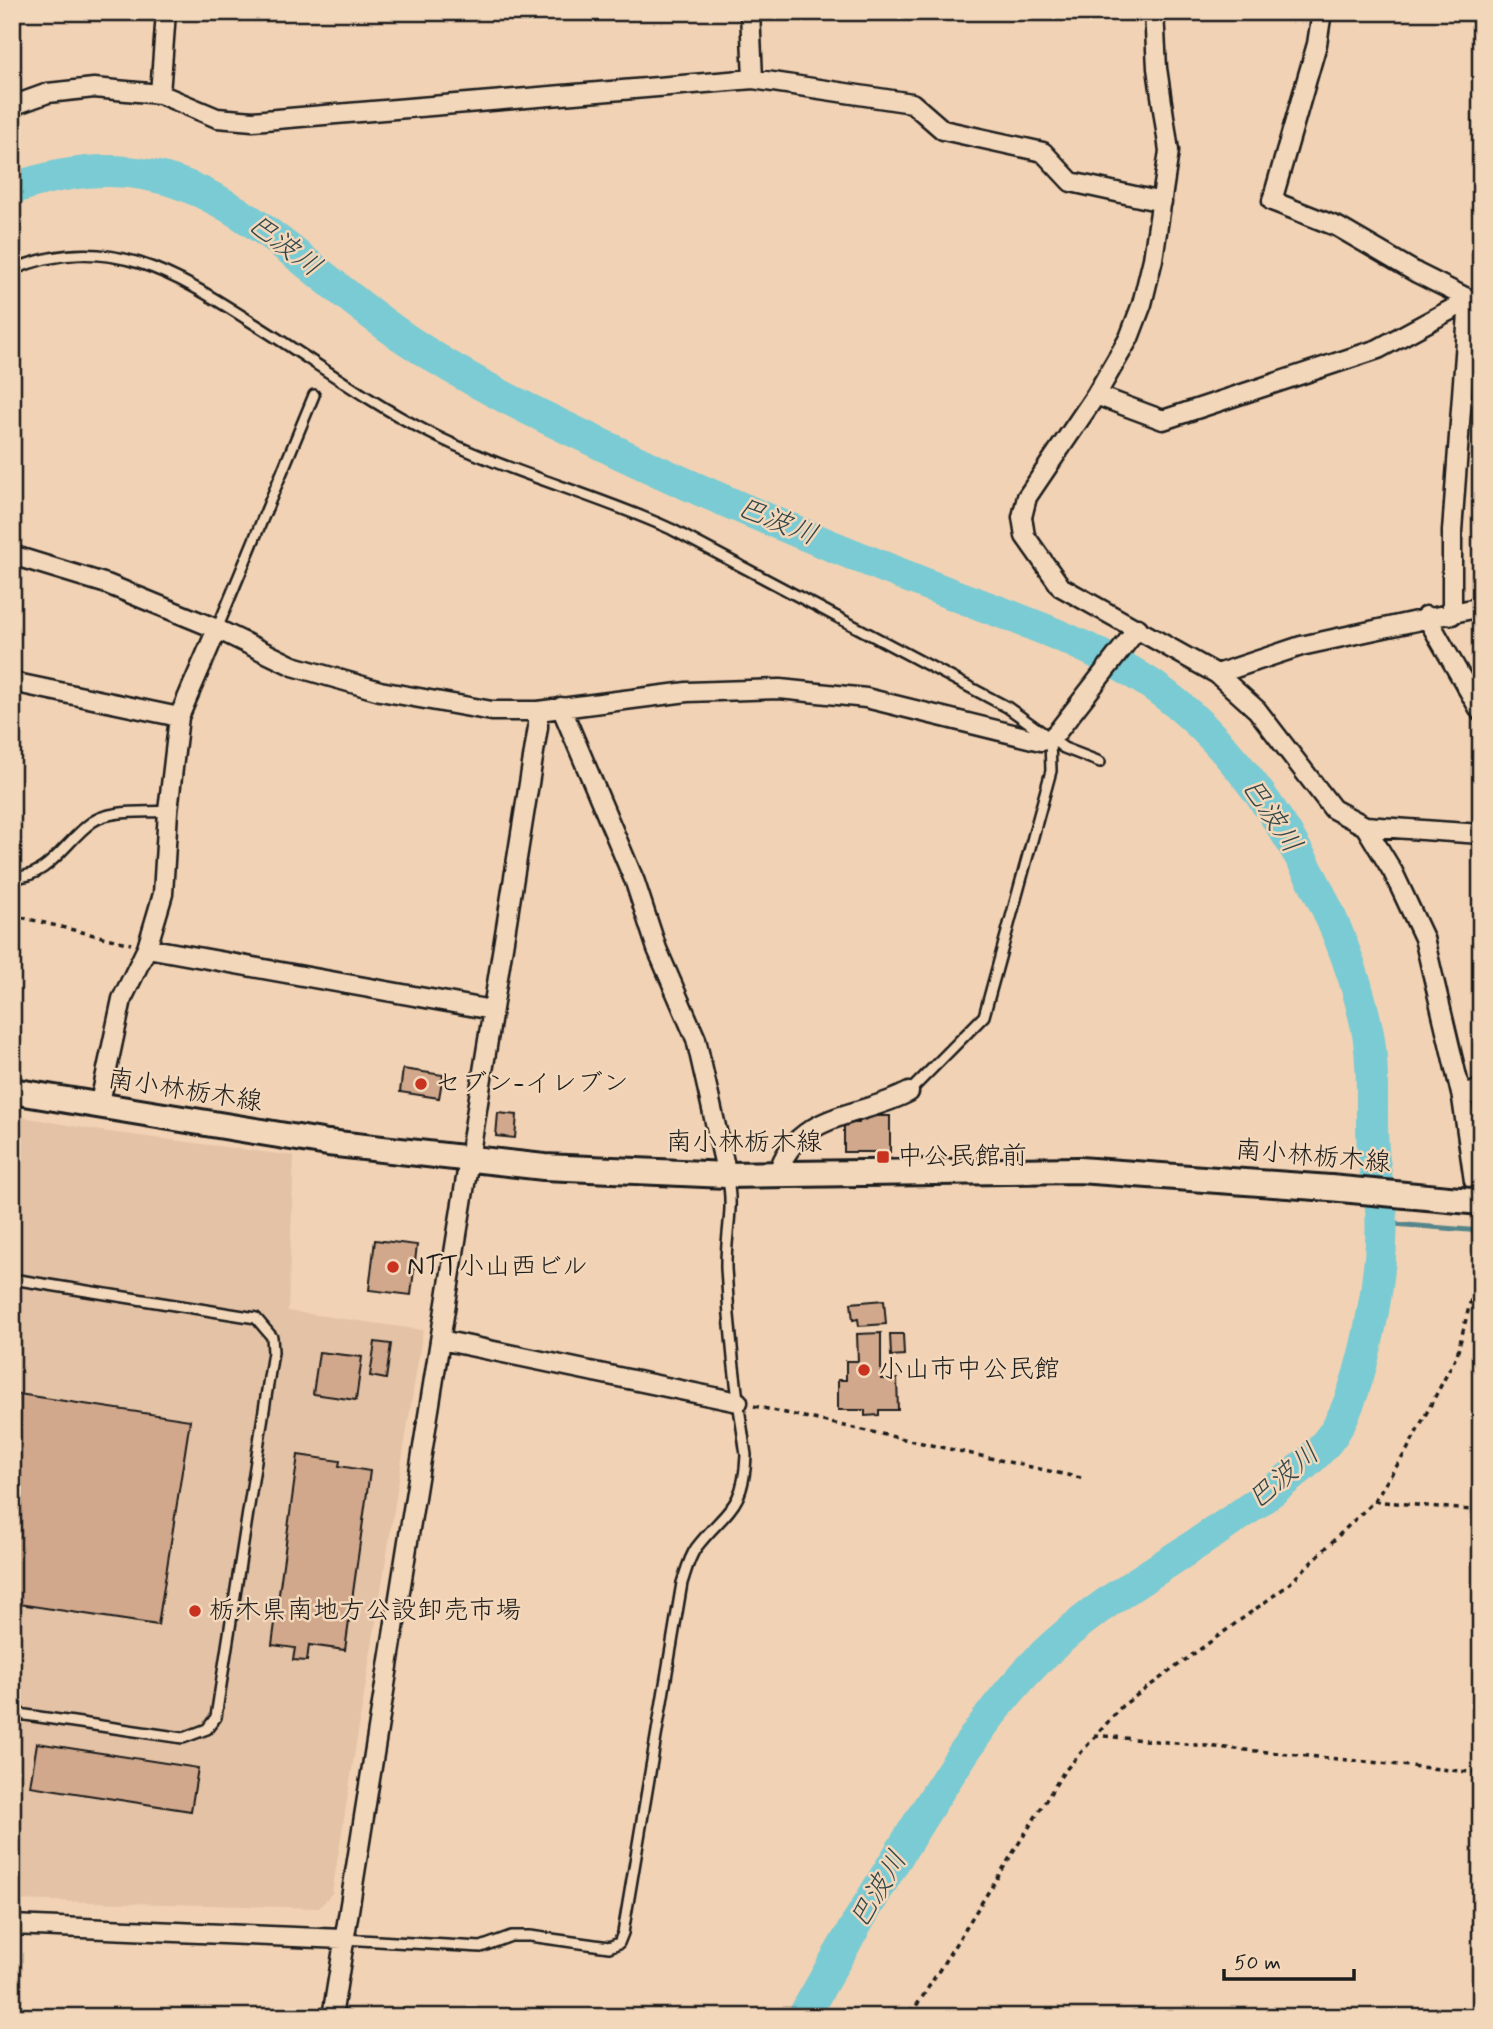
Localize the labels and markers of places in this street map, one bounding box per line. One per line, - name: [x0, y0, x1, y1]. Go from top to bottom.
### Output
- place label: セブン-イレブン: [435, 1067, 629, 1101]
- marker: セブン-イレブン: [413, 1076, 429, 1092]
- place label: 中公民館前: [897, 1140, 1027, 1174]
- marker: 中公民館前: [875, 1149, 891, 1165]
- place label: NTT小山西ビル: [407, 1250, 588, 1284]
- marker: NTT小山西ビル: [385, 1259, 401, 1275]
- place label: 小山市中公民館: [878, 1353, 1060, 1387]
- marker: 小山市中公民館: [856, 1362, 872, 1378]
- place label: 栃木県南地方公設卸売市場: [209, 1594, 521, 1628]
- marker: 栃木県南地方公設卸売市場: [187, 1603, 203, 1619]

